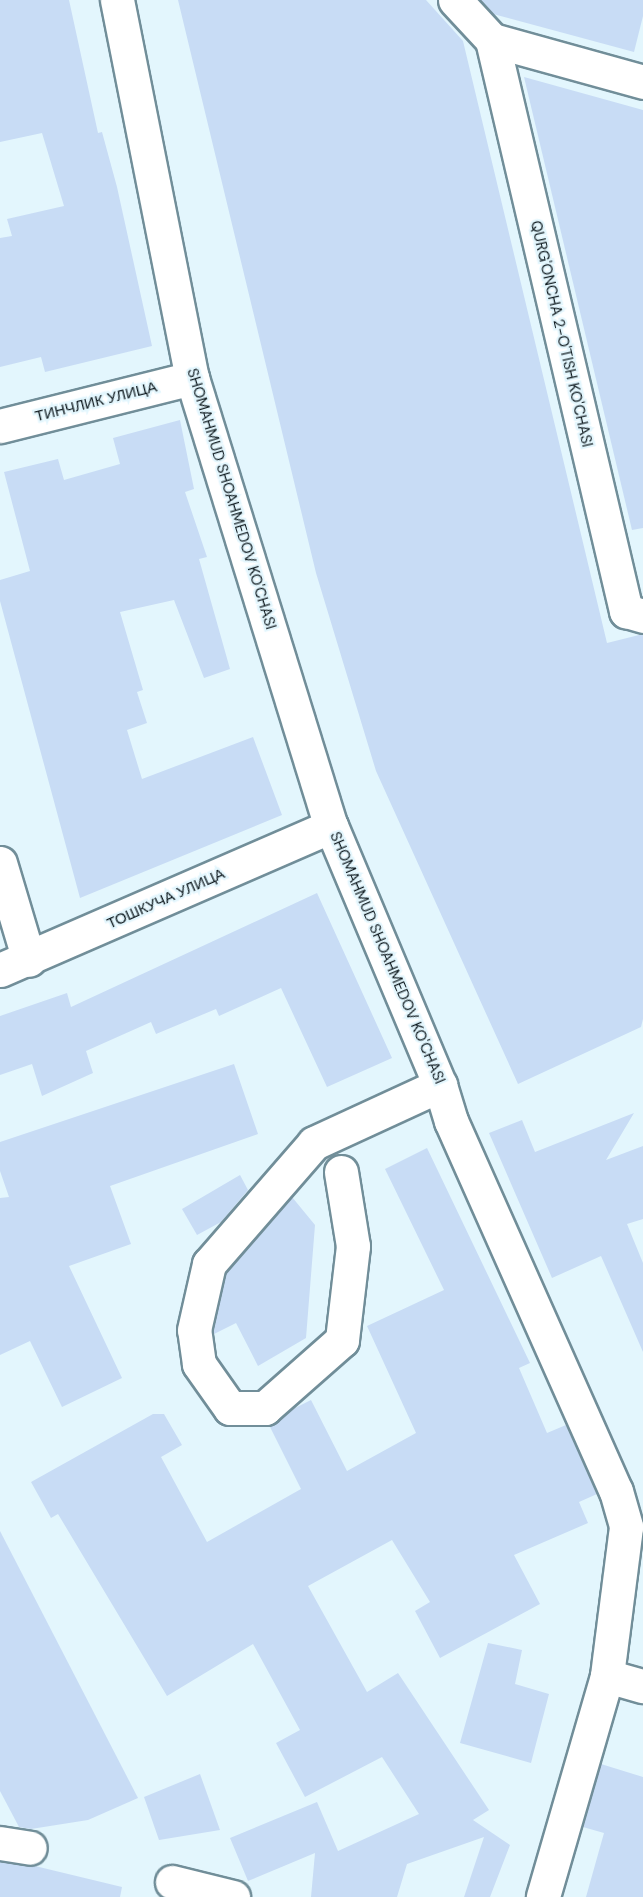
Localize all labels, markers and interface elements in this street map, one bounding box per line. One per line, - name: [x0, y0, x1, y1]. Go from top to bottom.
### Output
- street label: QURG'ONCHA 2-O'TISH KO'CHASI: [526, 219, 596, 449]
- street label: SHOMAHMUD SHOAHMEDOV KO'CHASI: [183, 366, 279, 632]
- street label: ТИНЧЛИК УЛИЦА: [33, 378, 159, 426]
- street label: SHOMAHMUD SHOAHMEDOV KO'CHASI: [326, 829, 448, 1087]
- street label: ТОШКУЧА УЛИЦА: [104, 865, 228, 933]

